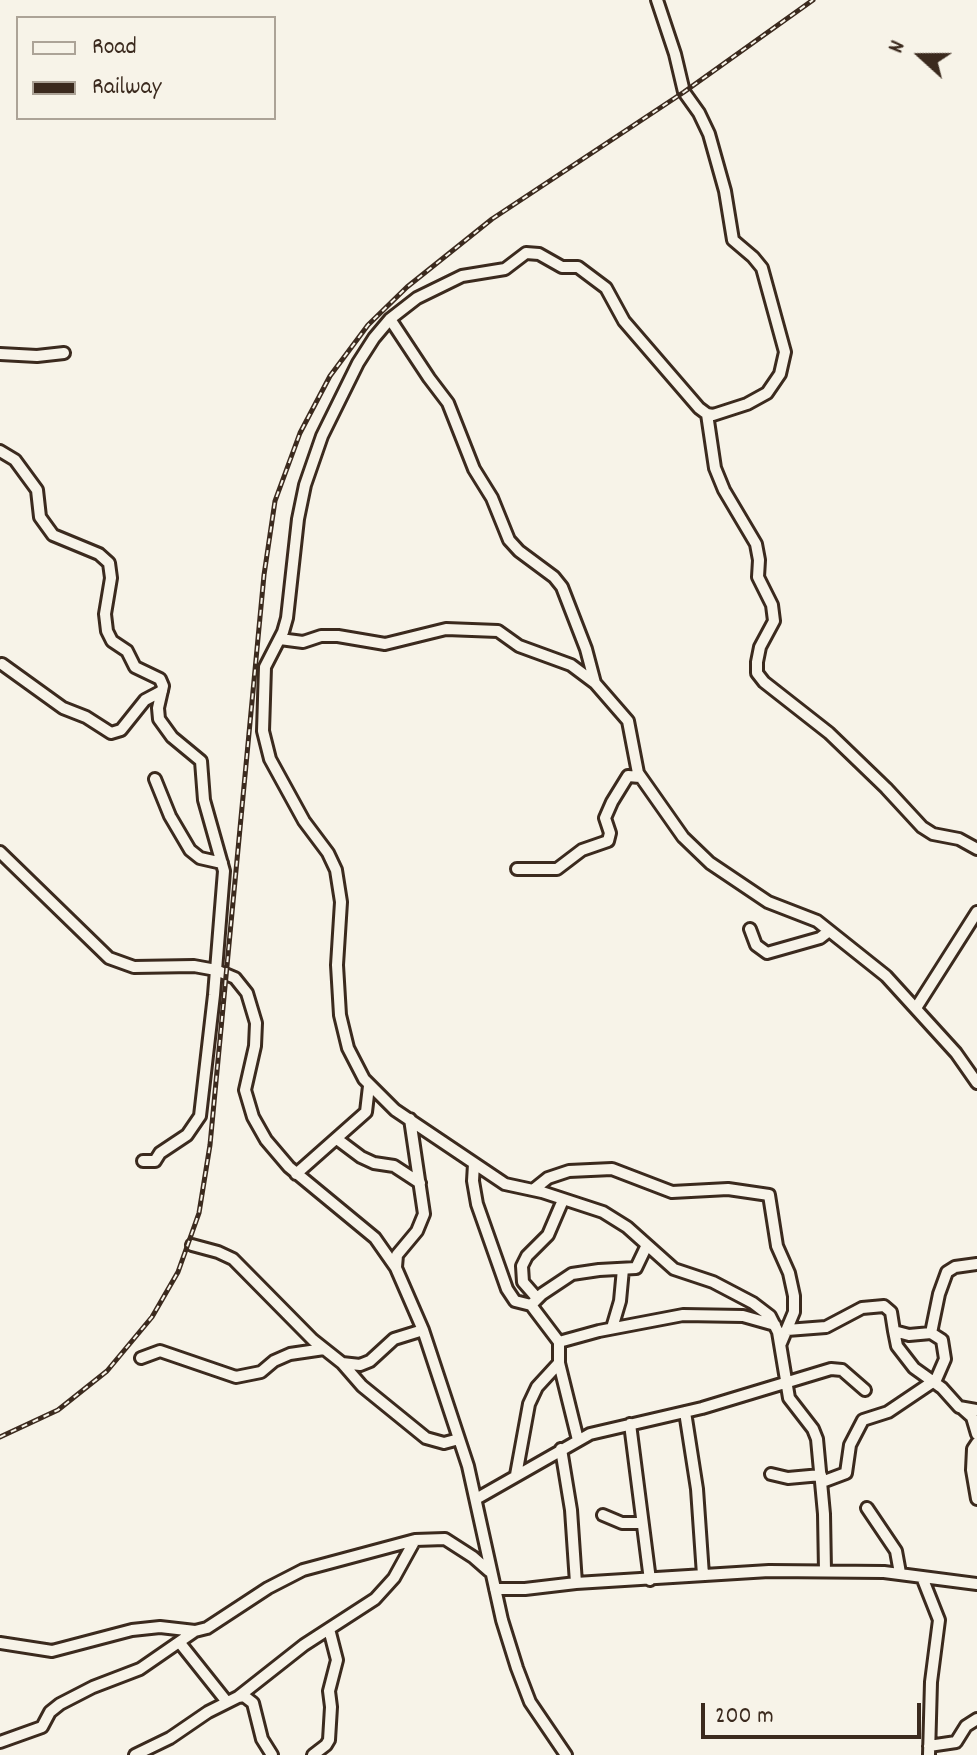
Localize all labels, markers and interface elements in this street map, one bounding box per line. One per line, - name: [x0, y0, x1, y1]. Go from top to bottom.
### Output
- legend: [16, 16, 276, 120]
- north arrow: [881, 16, 961, 96]
- text: Road: [92, 31, 137, 65]
- text: N: [882, 37, 915, 58]
- text: Railway: [92, 71, 161, 105]
- scale bar: [705, 1687, 925, 1737]
- text: 200 m: [715, 1700, 774, 1734]

